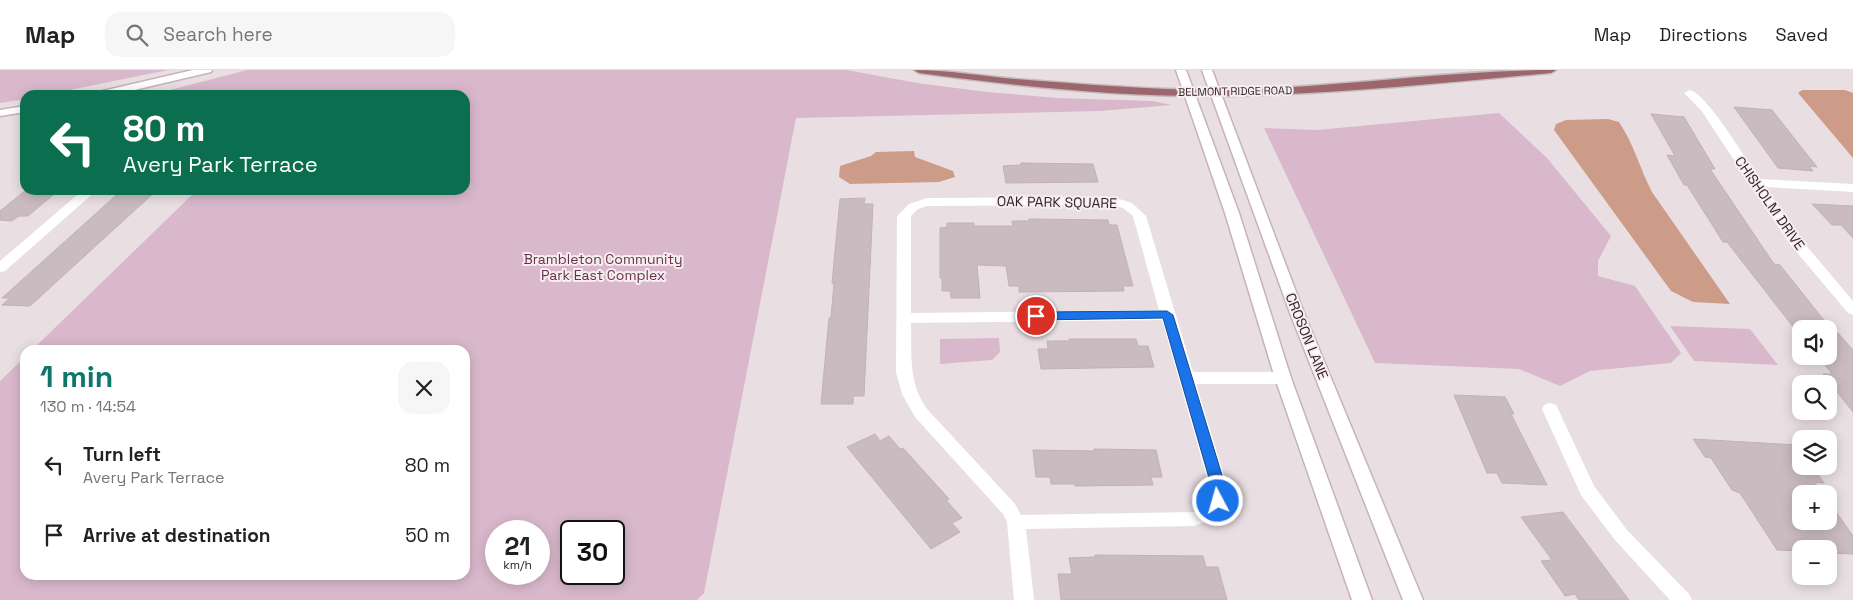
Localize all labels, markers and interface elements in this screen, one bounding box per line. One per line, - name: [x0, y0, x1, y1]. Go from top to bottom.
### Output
- search box: [105, 12, 455, 57]
- text: Map: [25, 19, 75, 50]
- icon: search: [123, 21, 151, 49]
- text: Search here: [163, 22, 273, 47]
- text: Map: [1594, 23, 1631, 46]
- text: Directions: [1659, 23, 1748, 46]
- text: Saved: [1776, 23, 1828, 46]
- street label: BELMONT RIDGE ROAD: [1178, 83, 1292, 99]
- text: 80 m: [123, 107, 205, 151]
- icon: left: [40, 110, 105, 175]
- text: Avery Park Terrace: [123, 150, 318, 178]
- street label: CHISHOLM DRIVE: [1731, 153, 1809, 253]
- street label: OAK PARK SQUARE: [997, 192, 1117, 212]
- park label: Brambleton Community Park East Complex: [523, 250, 683, 284]
- street label: CROSON LANE: [1281, 290, 1333, 382]
- pin: [1015, 295, 1057, 337]
- icon: arrive: [1022, 302, 1050, 330]
- map controls: [1792, 320, 1837, 585]
- button: sound: [1792, 320, 1837, 365]
- text: 1 min: [40, 357, 113, 396]
- button: close: [398, 362, 450, 414]
- button: search: [1792, 375, 1837, 420]
- text: 130 m · 14:54: [40, 396, 136, 417]
- button: layers: [1792, 430, 1837, 475]
- text: Turn left: [83, 442, 161, 467]
- icon: left: [40, 451, 68, 479]
- text: 80 m: [405, 453, 450, 478]
- text: Avery Park Terrace: [83, 467, 225, 488]
- position arrow: [1191, 474, 1243, 526]
- button: +: [1792, 485, 1837, 530]
- speed limit sign: 30: [560, 520, 625, 585]
- icon: arrive: [40, 521, 68, 549]
- text: Arrive at destination: [83, 523, 271, 548]
- text: 50 m: [405, 523, 450, 548]
- text: 21: [504, 530, 531, 562]
- button: −: [1792, 540, 1837, 585]
- text: km/h: [503, 557, 532, 573]

